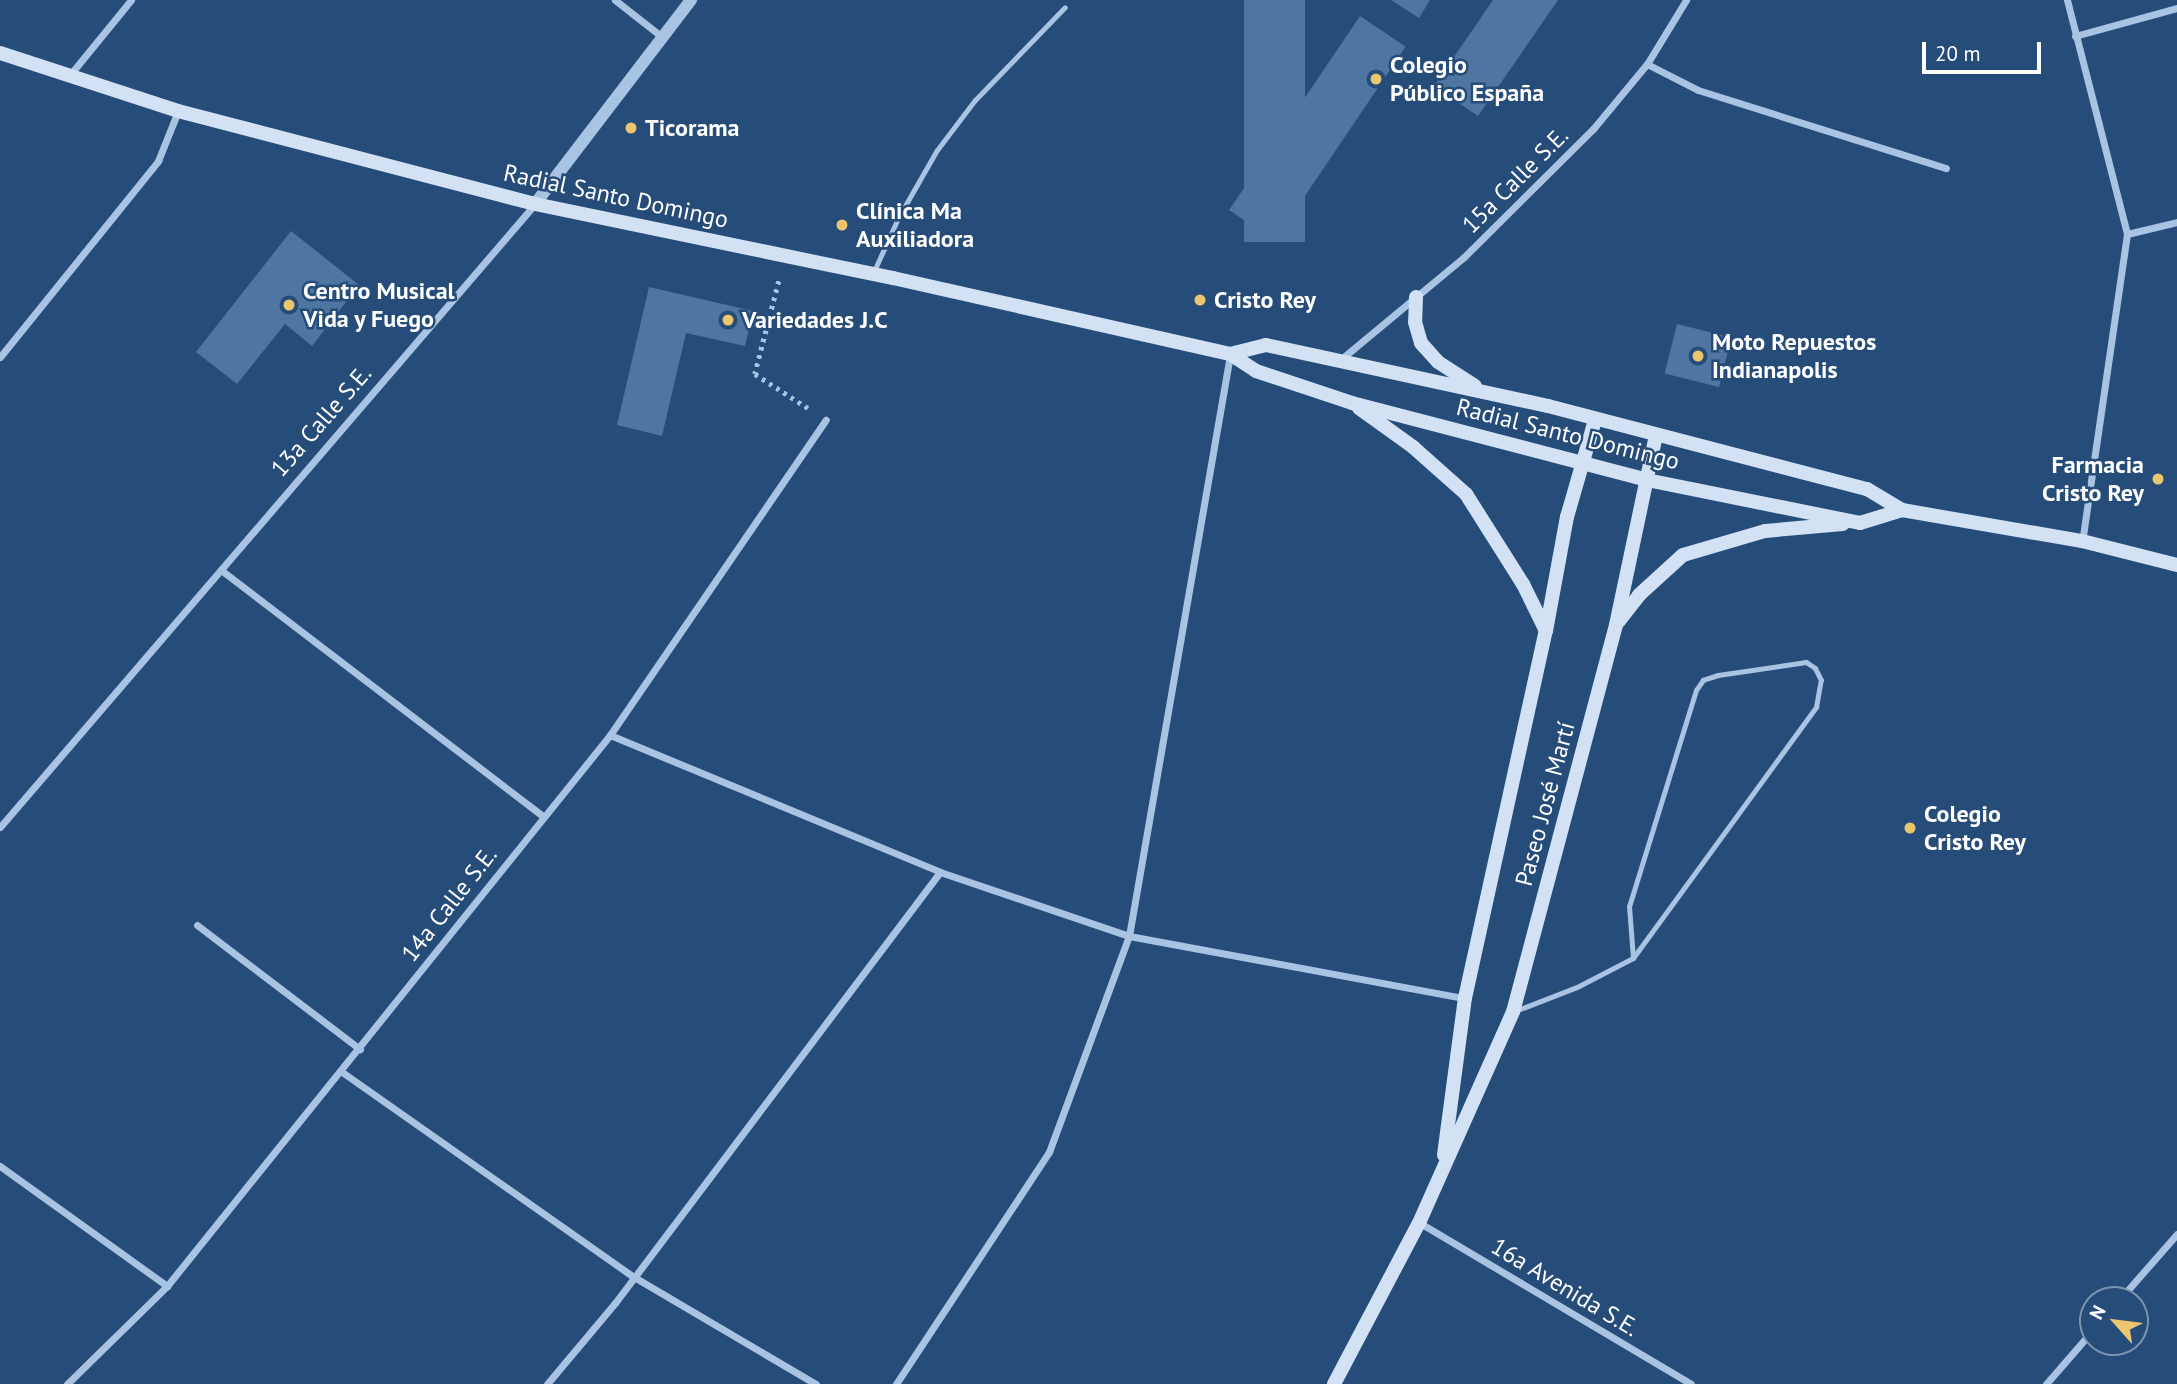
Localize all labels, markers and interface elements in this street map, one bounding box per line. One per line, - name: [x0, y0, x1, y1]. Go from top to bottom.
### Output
- scale bar: [1925, 28, 2044, 72]
- text: 20 m: [1935, 40, 1981, 67]
- place label: Colegio Público España: [1390, 51, 1544, 107]
- marker: Colegio Público España: [1368, 71, 1384, 87]
- place label: Ticorama: [645, 114, 740, 142]
- marker: Ticorama: [623, 120, 639, 136]
- street label: 15a Calle S.E.: [1456, 121, 1574, 239]
- street label: Radial Santo Domingo: [501, 158, 731, 234]
- place label: Clínica Ma Auxiliadora: [856, 197, 974, 253]
- marker: Clínica Ma Auxiliadora: [834, 217, 850, 233]
- place label: Centro Musical Vida y Fuego: [303, 277, 455, 333]
- place label: Cristo Rey: [1214, 286, 1316, 314]
- marker: Cristo Rey: [1192, 292, 1208, 308]
- marker: Centro Musical Vida y Fuego: [281, 297, 297, 313]
- place label: Variedades J.C: [742, 306, 888, 334]
- marker: Variedades J.C: [720, 312, 736, 328]
- place label: Moto Repuestos Indianapolis: [1712, 328, 1876, 384]
- marker: Moto Repuestos Indianapolis: [1690, 348, 1706, 364]
- street label: 13a Calle S.E.: [265, 359, 377, 483]
- street label: Radial Santo Domingo: [1453, 392, 1683, 476]
- place label: Farmacia Cristo Rey: [2042, 451, 2144, 507]
- marker: Farmacia Cristo Rey: [2150, 471, 2166, 487]
- street label: Paseo José Martí: [1509, 719, 1581, 889]
- place label: Colegio Cristo Rey: [1924, 800, 2026, 856]
- marker: Colegio Cristo Rey: [1902, 820, 1918, 836]
- street label: 14a Calle S.E.: [395, 841, 503, 967]
- street label: 16a Avenida S.E.: [1486, 1231, 1644, 1343]
- north arrow: [2079, 1286, 2149, 1356]
- text: N: [2084, 1301, 2111, 1323]

